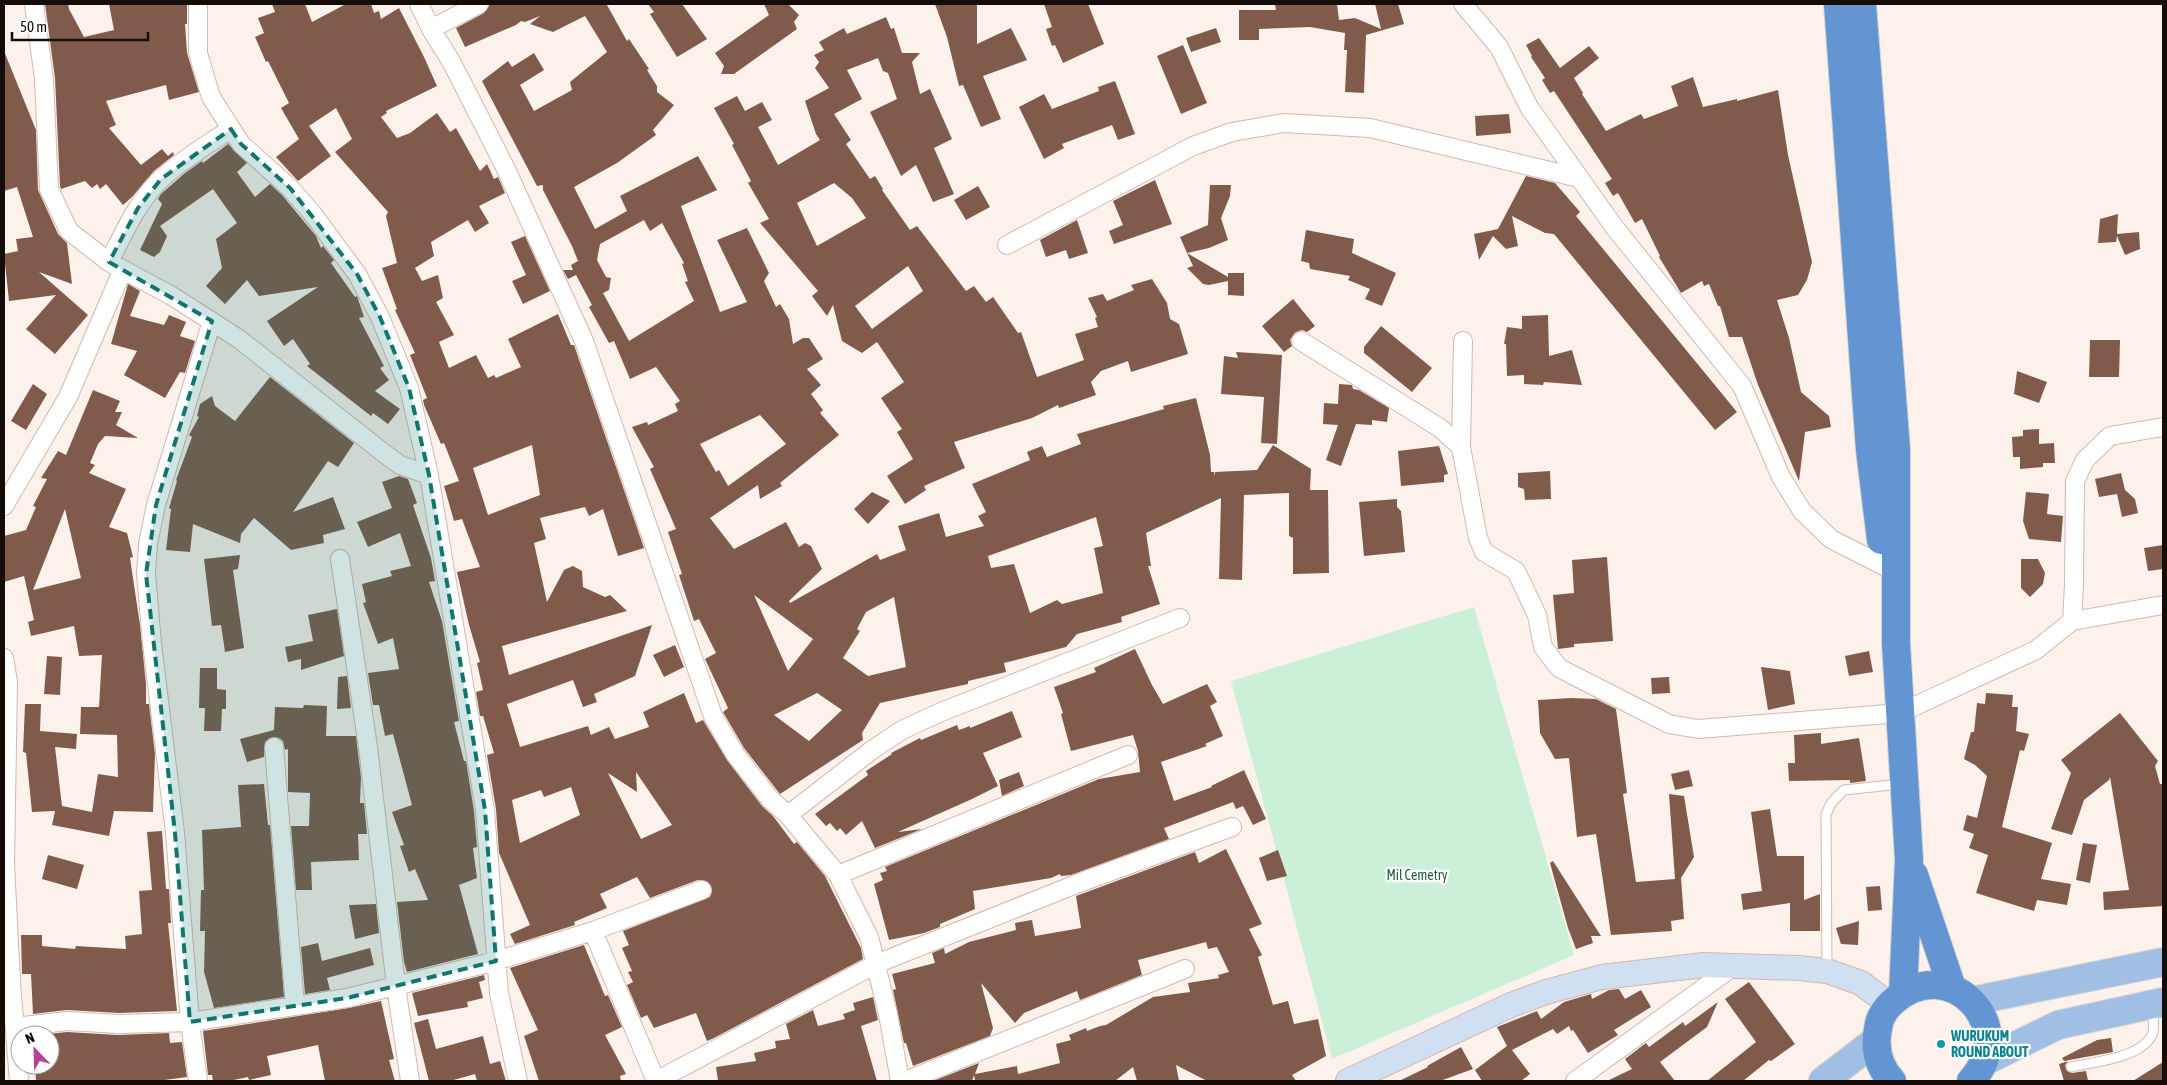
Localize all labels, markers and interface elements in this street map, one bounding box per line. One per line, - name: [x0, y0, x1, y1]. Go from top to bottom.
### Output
- scale bar: [12, 10, 149, 42]
- text: 50 m: [20, 18, 47, 35]
- park label: Mil Cemetry: [1386, 867, 1448, 883]
- north arrow: [10, 1025, 60, 1075]
- place label: WURUKUM ROUND ABOUT: [1950, 1028, 2029, 1060]
- text: N: [23, 1029, 37, 1047]
- marker: WURUKUM ROUND ABOUT: [1935, 1038, 1947, 1050]

